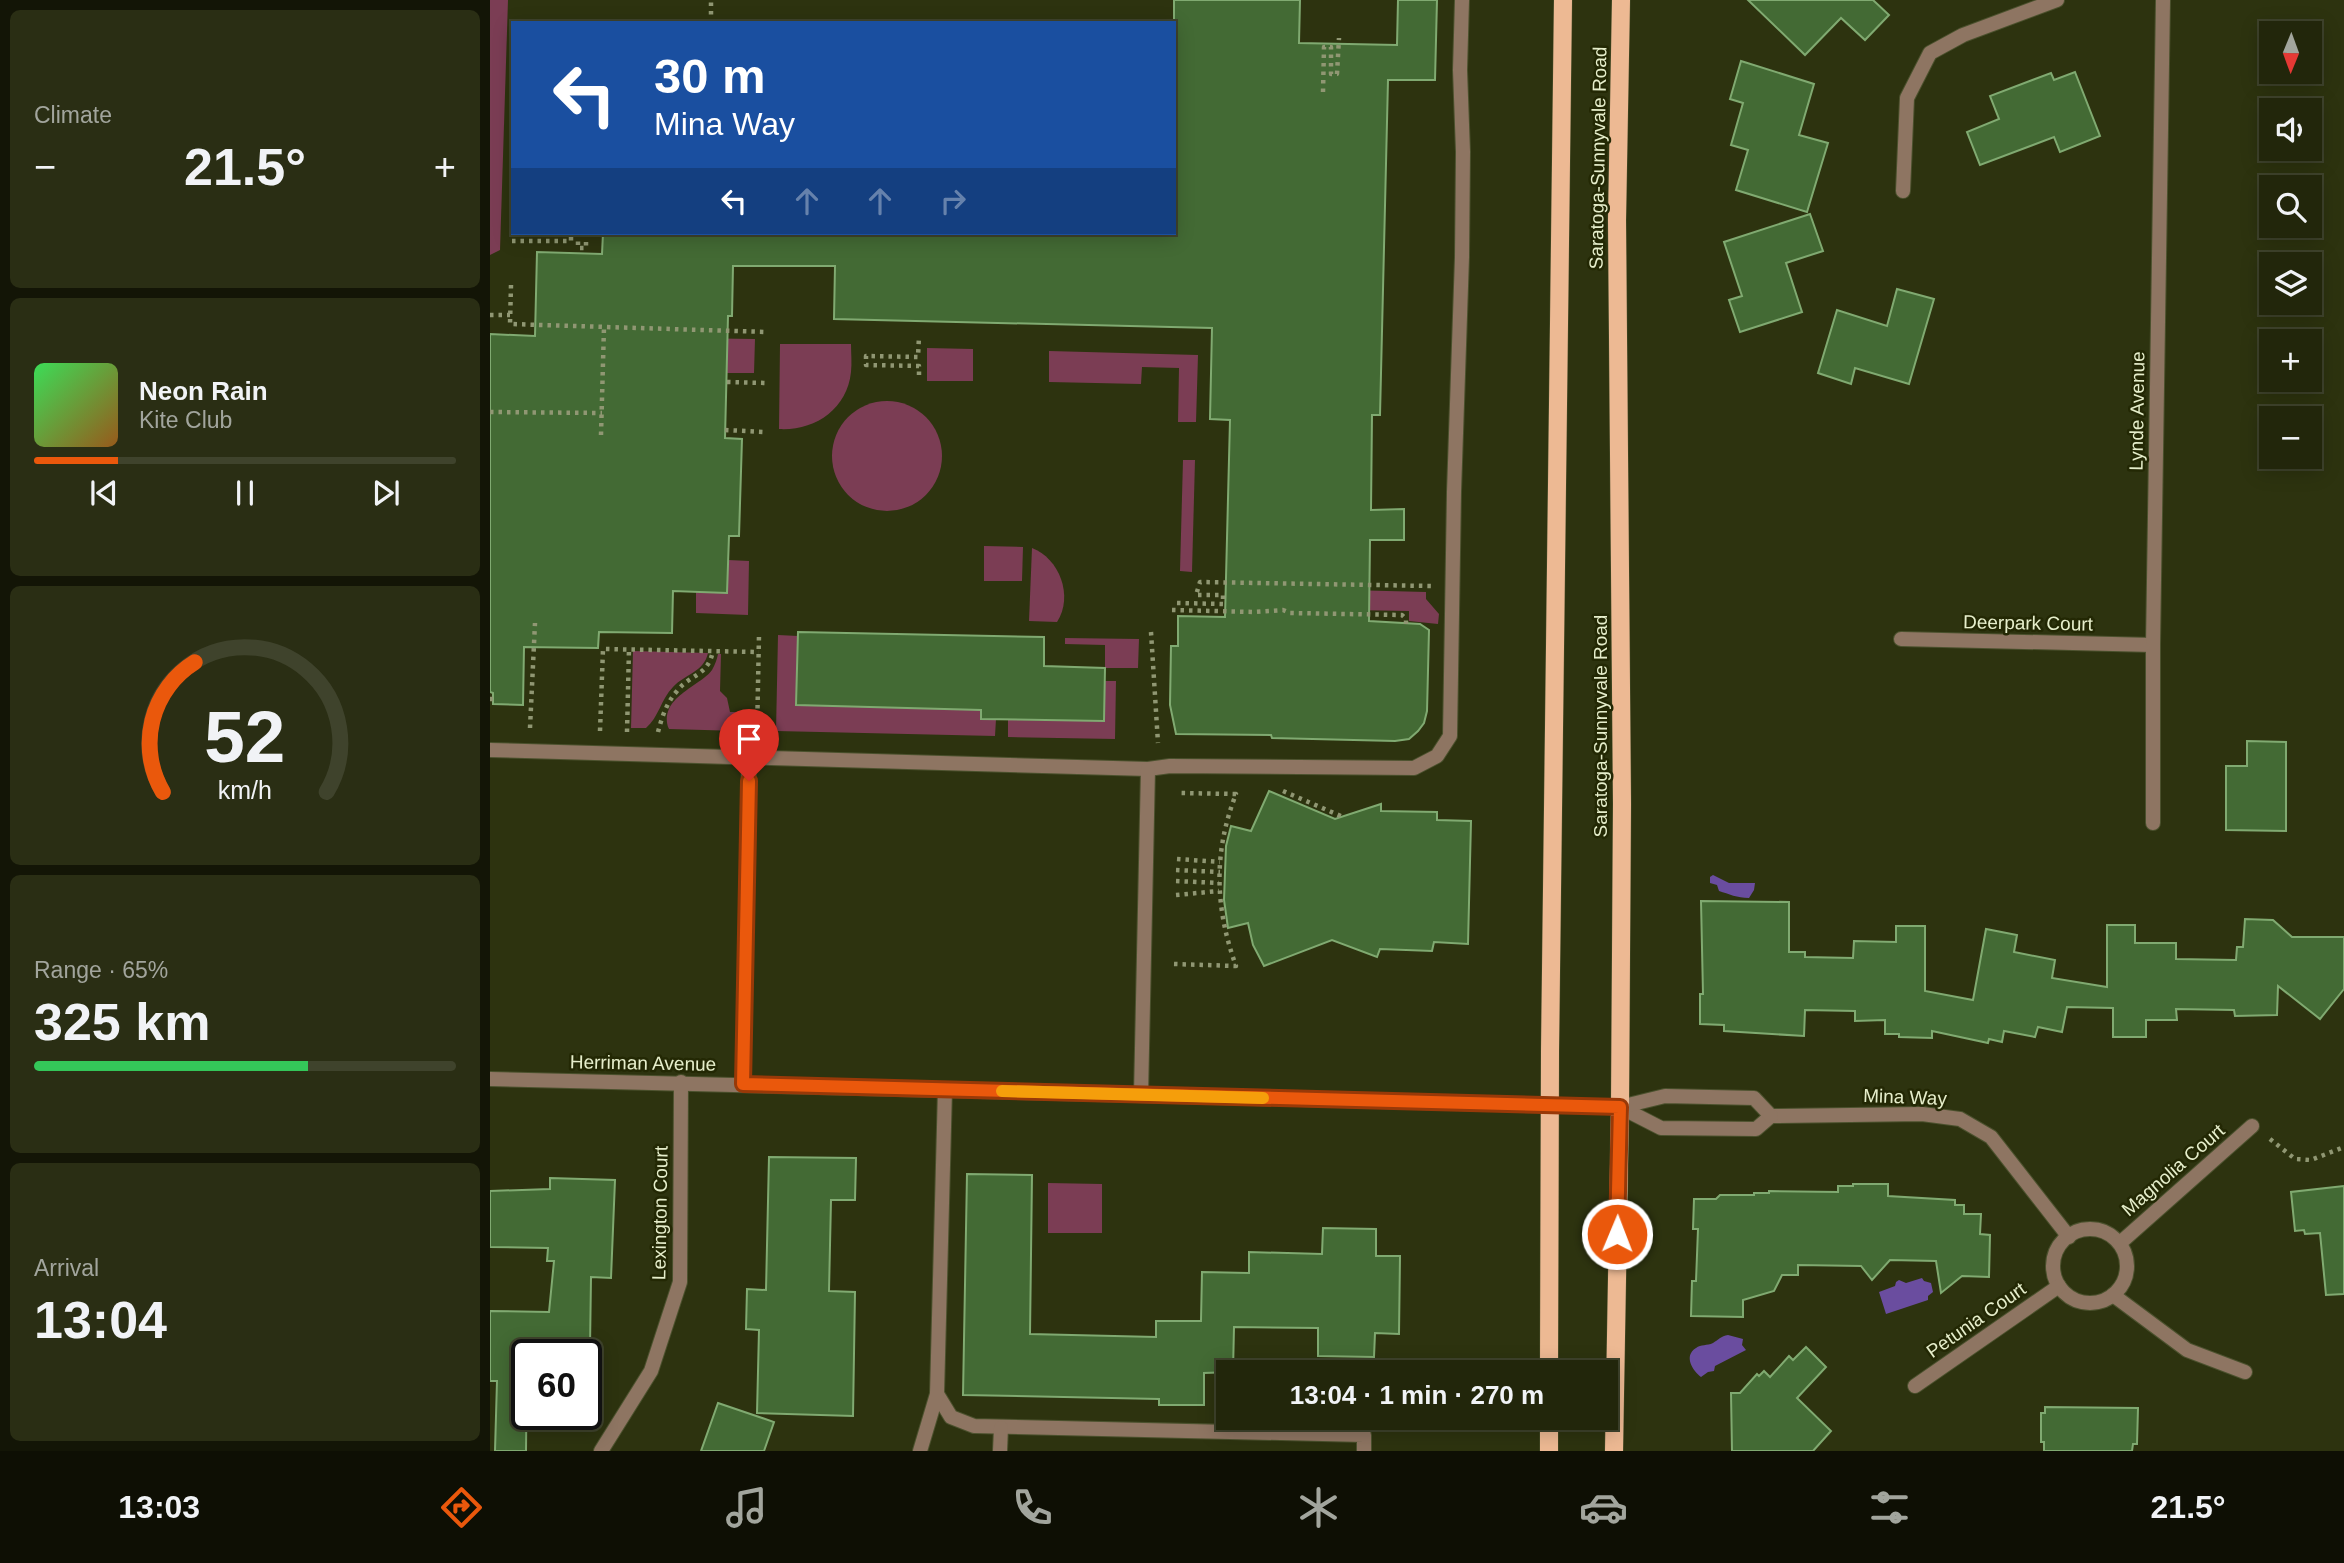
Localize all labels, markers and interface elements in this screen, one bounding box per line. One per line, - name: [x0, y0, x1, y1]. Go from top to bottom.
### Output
- north arrow: [2259, 21, 2322, 84]
- map controls: [2259, 21, 2322, 469]
- street label: Saratoga-Sunnyvale Road: [1586, 46, 1610, 270]
- icon: left: [539, 49, 630, 140]
- text: 30 m: [654, 49, 766, 103]
- button: sound: [2259, 98, 2322, 161]
- text: Climate: [34, 102, 112, 128]
- text: Mina Way: [654, 106, 795, 142]
- text: 21.5°: [184, 138, 306, 196]
- text: −: [34, 146, 56, 188]
- text: +: [434, 146, 456, 188]
- button: search: [2259, 175, 2322, 238]
- icon: left: [715, 182, 753, 220]
- icon: ahead: [788, 182, 826, 220]
- icon: ahead: [861, 182, 899, 220]
- icon: right: [934, 182, 972, 220]
- button: layers: [2259, 252, 2322, 315]
- button: +: [2259, 329, 2322, 392]
- street label: Lynde Avenue: [2125, 351, 2149, 471]
- text: Neon Rain: [139, 376, 268, 406]
- button: −: [2259, 406, 2322, 469]
- text: Kite Club: [139, 407, 232, 433]
- icon: previous: [85, 474, 123, 512]
- icon: pause: [226, 474, 264, 512]
- icon: next: [367, 474, 405, 512]
- street label: Deerpark Court: [1963, 611, 2094, 635]
- street label: Saratoga-Sunnyvale Road: [1590, 615, 1611, 837]
- text: 52: [205, 696, 285, 777]
- pin: [719, 709, 779, 781]
- icon: arrive: [730, 720, 768, 758]
- text: km/h: [218, 775, 272, 803]
- text: Range · 65%: [34, 957, 168, 983]
- text: 325 km: [34, 993, 210, 1051]
- street label: Herriman Avenue: [570, 1051, 716, 1075]
- street label: Mina Way: [1863, 1085, 1948, 1109]
- street label: Magnolia Court: [2117, 1119, 2229, 1220]
- street label: Lexington Court: [648, 1145, 672, 1280]
- position arrow: [1580, 1197, 1654, 1271]
- text: Arrival: [34, 1255, 99, 1281]
- street label: Petunia Court: [1922, 1278, 2030, 1362]
- text: 13:04: [34, 1291, 167, 1349]
- speed limit sign: 60: [511, 1339, 602, 1430]
- text: 13:04 · 1 min · 270 m: [1290, 1380, 1544, 1410]
- icon: directions: [437, 1483, 486, 1532]
- icon: music: [722, 1483, 771, 1532]
- icon: phone: [1008, 1483, 1057, 1532]
- icon: climate: [1294, 1483, 1343, 1532]
- icon: car: [1579, 1483, 1628, 1532]
- icon: filters: [1865, 1483, 1914, 1532]
- text: 13:03: [118, 1489, 200, 1525]
- text: 21.5°: [2151, 1489, 2226, 1525]

